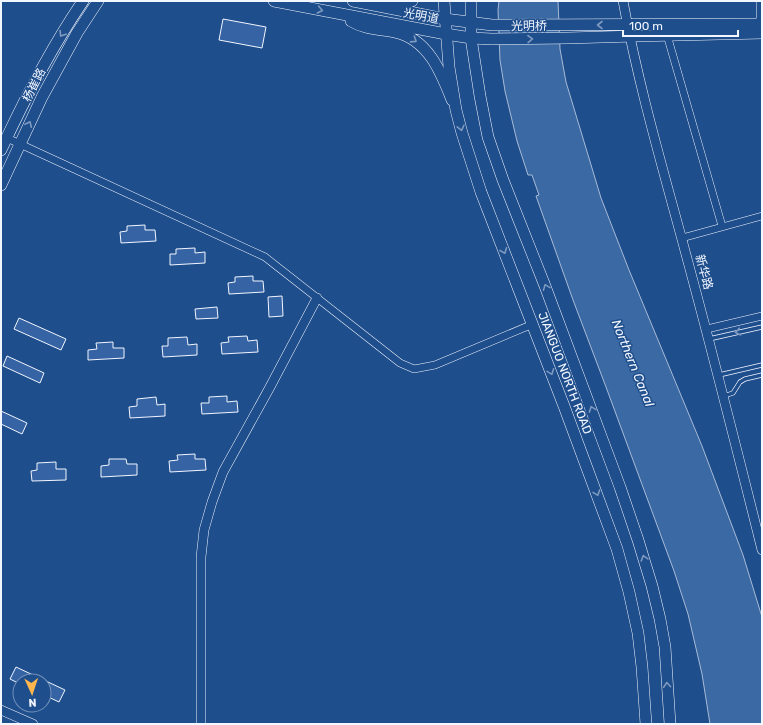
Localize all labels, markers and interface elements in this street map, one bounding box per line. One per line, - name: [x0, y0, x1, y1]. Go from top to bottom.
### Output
- one-way arrow: [317, 5, 323, 14]
- street label: 光明道: [402, 6, 440, 26]
- scale bar: [623, 12, 738, 38]
- street label: 光明桥: [511, 19, 547, 33]
- text: 100 m: [629, 19, 663, 33]
- one-way arrow: [597, 21, 603, 29]
- one-way arrow: [59, 30, 66, 37]
- one-way arrow: [409, 35, 416, 42]
- one-way arrow: [527, 35, 533, 43]
- street label: 杨崔路: [20, 66, 48, 104]
- one-way arrow: [24, 120, 32, 128]
- one-way arrow: [456, 125, 464, 131]
- one-way arrow: [499, 247, 507, 254]
- street label: 新华路: [693, 253, 715, 291]
- one-way arrow: [542, 284, 550, 291]
- street label: JIANGUO NORTH ROAD: [535, 310, 595, 436]
- water label: Northern Canal: [609, 317, 658, 410]
- one-way arrow: [735, 327, 741, 335]
- one-way arrow: [547, 368, 555, 375]
- one-way arrow: [588, 405, 596, 412]
- one-way arrow: [592, 490, 600, 497]
- one-way arrow: [640, 554, 649, 561]
- north arrow: [12, 673, 52, 713]
- one-way arrow: [663, 682, 672, 688]
- text: N: [28, 696, 37, 709]

